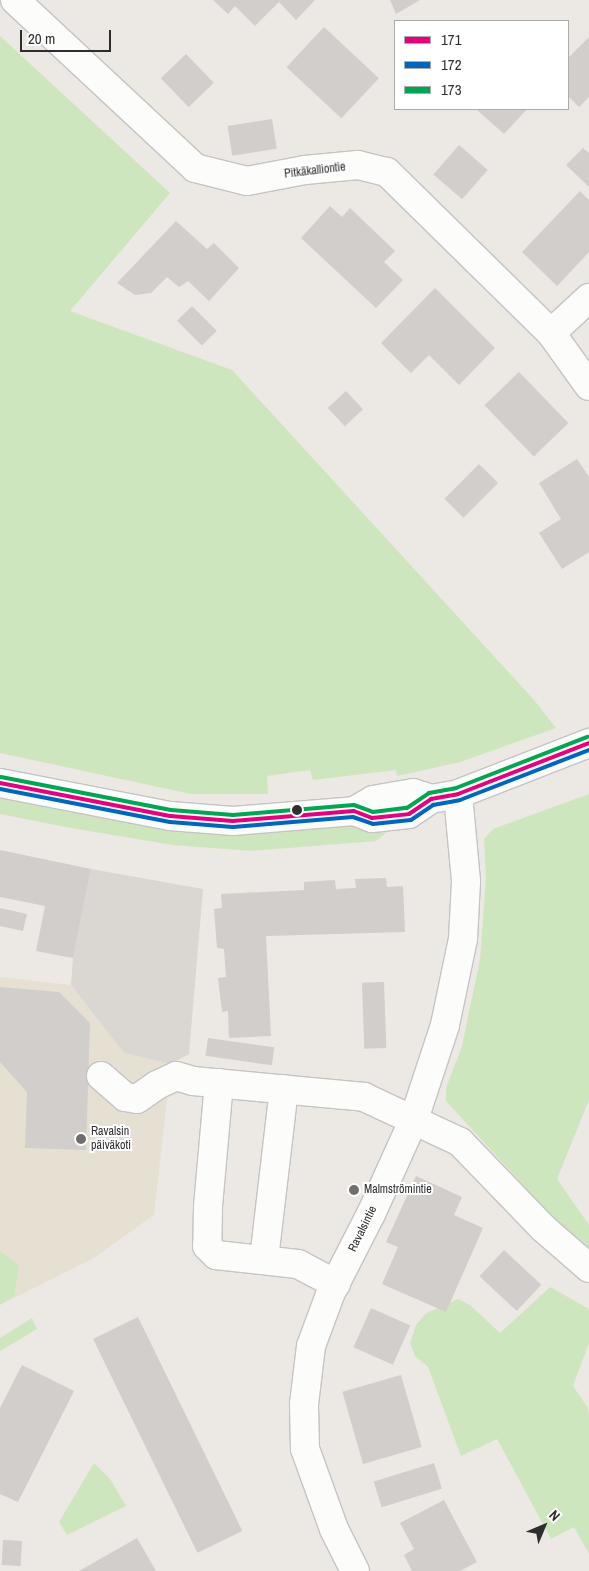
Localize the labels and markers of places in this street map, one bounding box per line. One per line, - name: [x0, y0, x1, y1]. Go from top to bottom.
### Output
- unlabelled marker: [292, 805, 302, 815]
- place label: Ravalsin päiväkoti: [91, 1125, 131, 1153]
- marker: Ravalsin päiväkoti: [75, 1133, 87, 1145]
- place label: Malmströmintie: [364, 1183, 432, 1197]
- marker: Malmströmintie: [348, 1184, 360, 1196]

